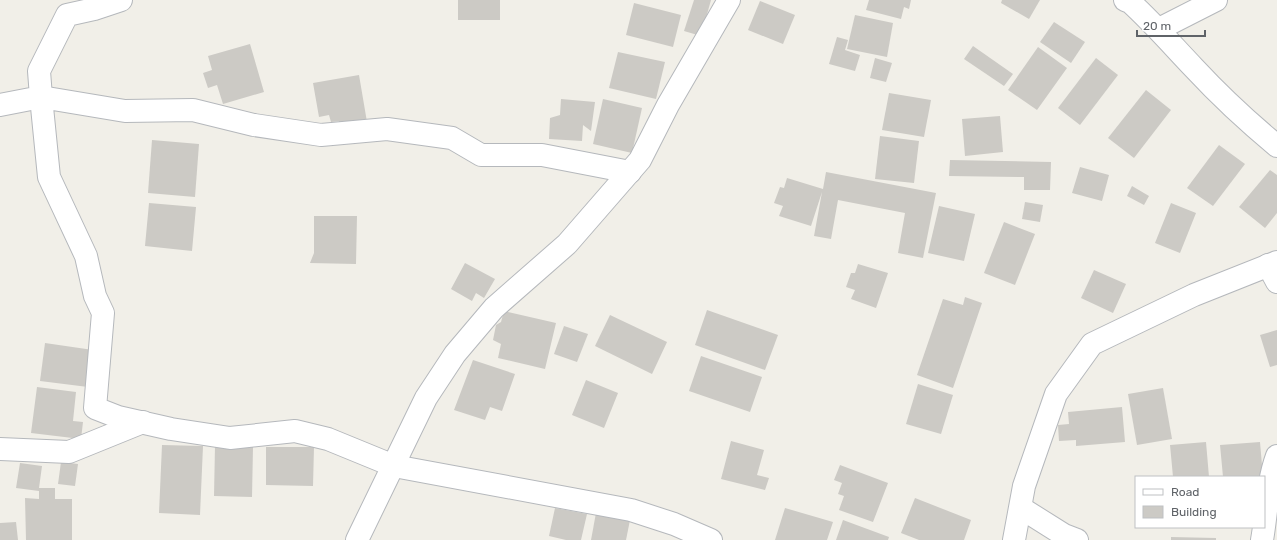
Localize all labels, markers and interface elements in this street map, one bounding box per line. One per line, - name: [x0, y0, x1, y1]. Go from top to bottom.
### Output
- scale bar: [1137, 12, 1205, 38]
- text: 20 m: [1143, 19, 1171, 33]
- legend: [1135, 476, 1265, 528]
- text: Road: [1171, 485, 1199, 499]
- text: Building: [1171, 505, 1217, 519]

